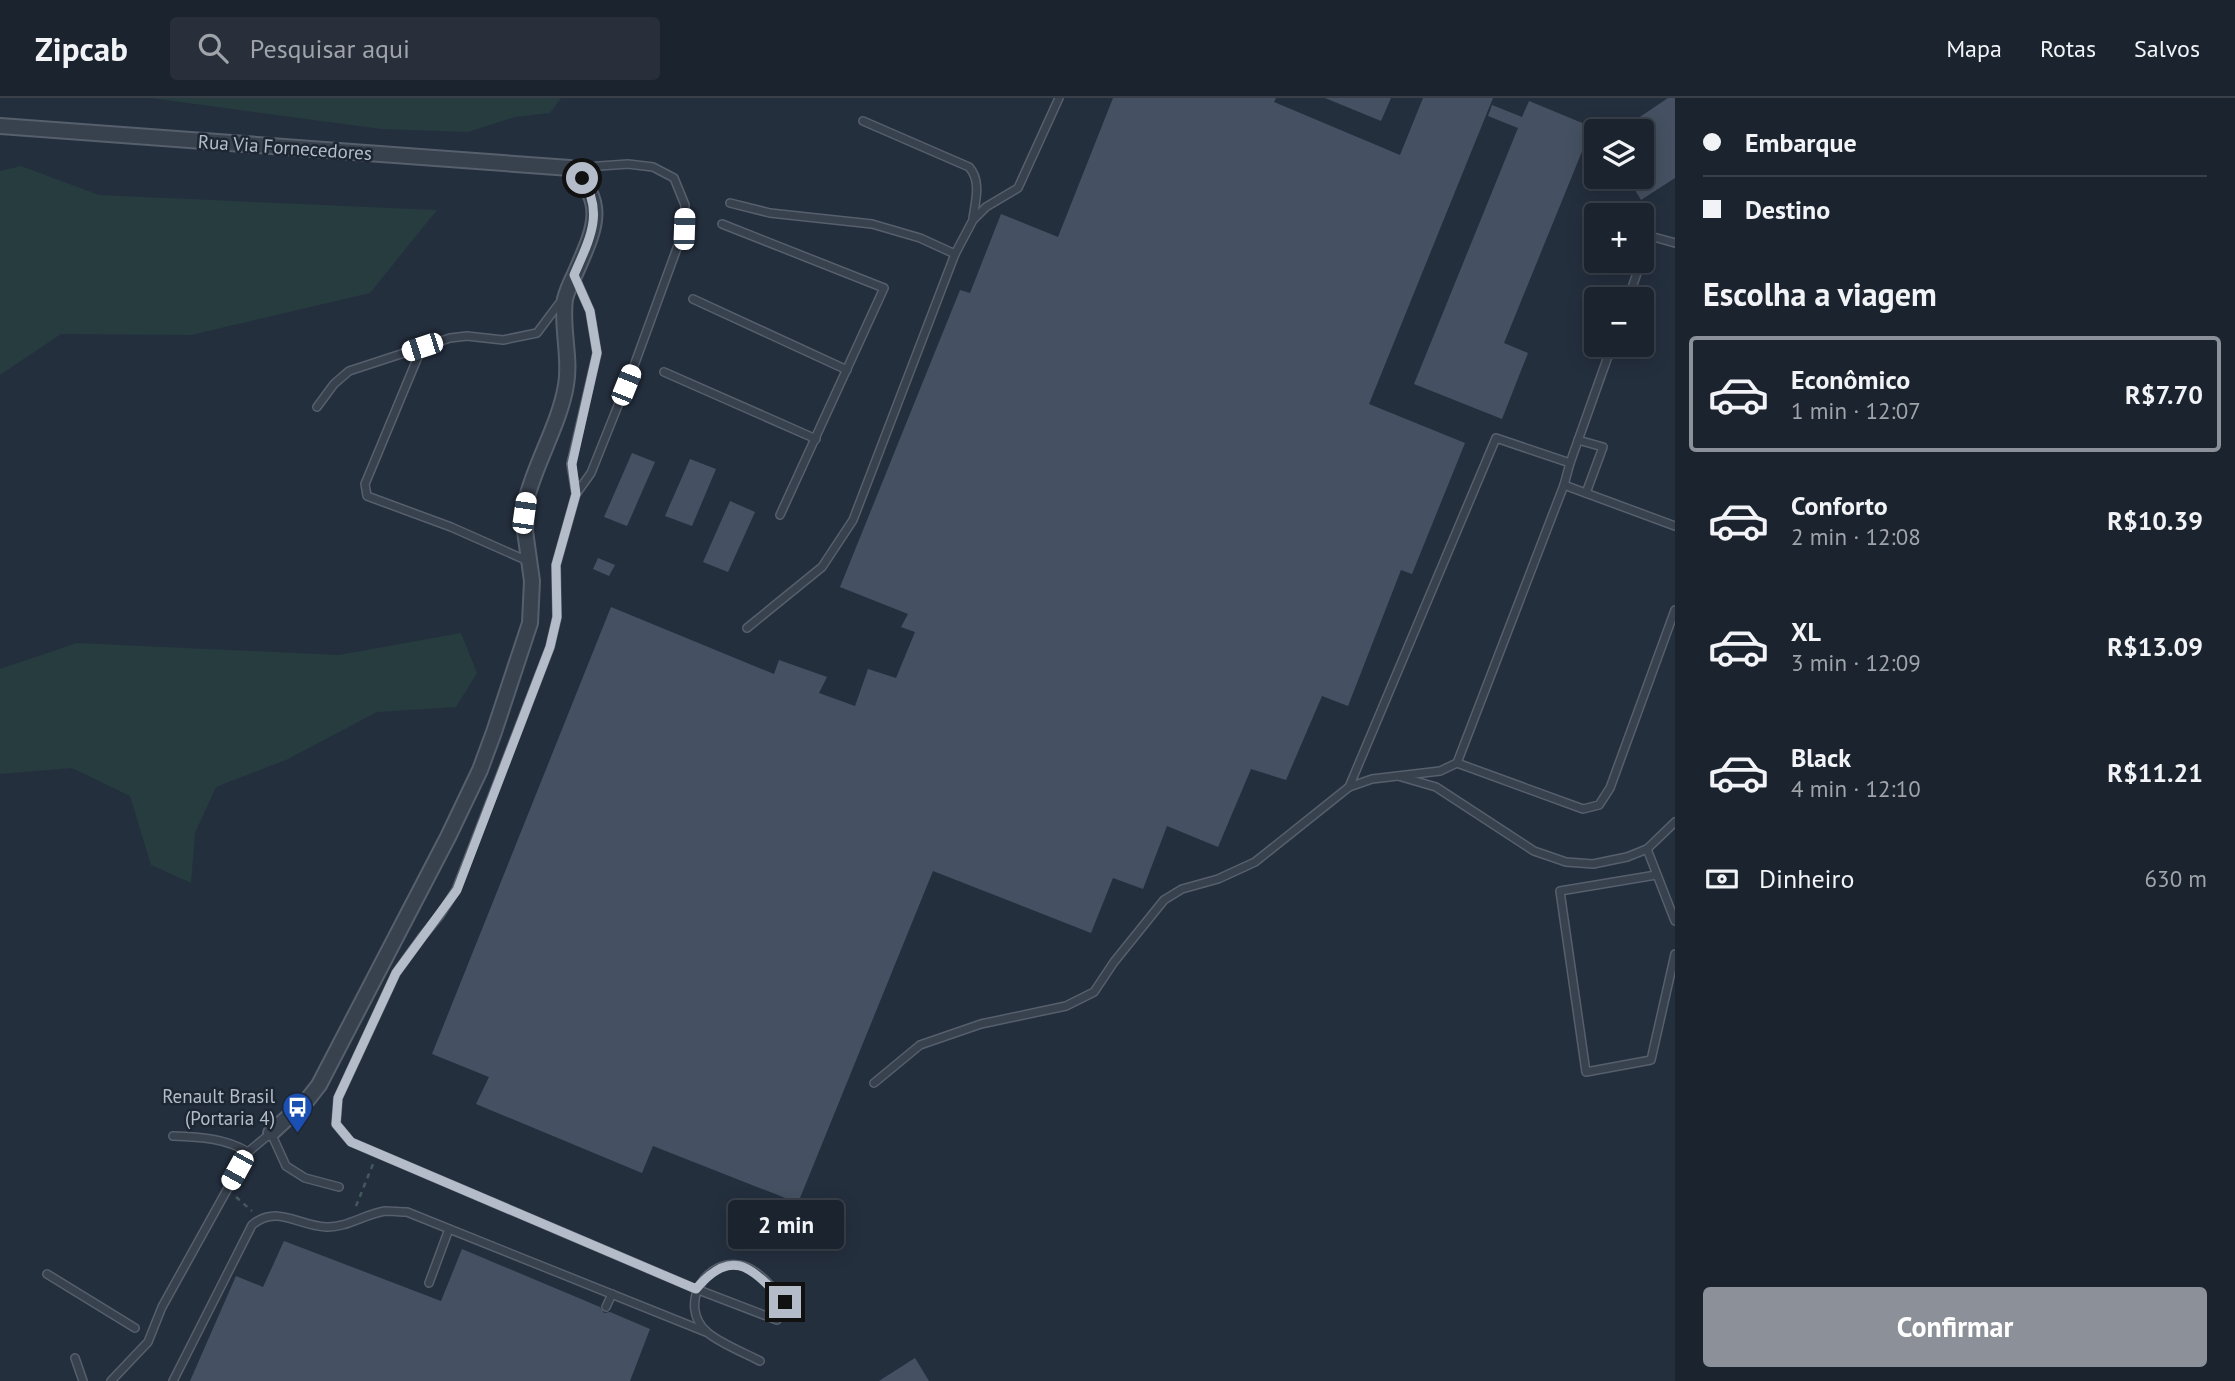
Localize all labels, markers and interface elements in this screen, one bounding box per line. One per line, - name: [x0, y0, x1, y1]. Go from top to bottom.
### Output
- search box: [170, 17, 660, 80]
- text: Zipcab: [35, 27, 128, 70]
- icon: search: [194, 29, 232, 67]
- text: Pesquisar aqui: [250, 32, 410, 65]
- text: Mapa: [1946, 33, 2002, 64]
- text: Rotas: [2040, 33, 2096, 64]
- text: Salvos: [2134, 33, 2200, 64]
- map controls: [1584, 119, 1654, 357]
- button: layers: [1584, 119, 1654, 189]
- text: Embarque: [1745, 126, 1857, 159]
- street label: Rua Via Fornecedores: [197, 129, 373, 165]
- route start: [566, 162, 598, 194]
- text: Destino: [1745, 193, 1830, 226]
- button: +: [1584, 203, 1654, 273]
- car: [673, 208, 696, 250]
- text: Escolha a viagem: [1703, 273, 1937, 315]
- button: −: [1584, 287, 1654, 357]
- car: [399, 331, 446, 363]
- car: [609, 362, 644, 408]
- icon: car: [1707, 363, 1770, 426]
- text: Econômico: [1791, 363, 1910, 396]
- text: R$7.70: [2125, 378, 2203, 411]
- text: 1 min · 12:07: [1791, 396, 1921, 425]
- icon: car: [1707, 489, 1770, 552]
- text: Conforto: [1791, 489, 1888, 522]
- car: [511, 491, 538, 535]
- text: R$10.39: [2107, 504, 2203, 537]
- text: 2 min · 12:08: [1791, 522, 1921, 551]
- icon: car: [1707, 615, 1770, 678]
- text: XL: [1791, 615, 1821, 648]
- text: R$13.09: [2107, 630, 2203, 663]
- text: 3 min · 12:09: [1791, 648, 1921, 677]
- icon: car: [1707, 741, 1770, 804]
- text: Black: [1791, 741, 1851, 774]
- text: R$11.21: [2107, 756, 2203, 789]
- text: 4 min · 12:10: [1791, 774, 1921, 803]
- icon: cash: [1703, 860, 1741, 898]
- text: Dinheiro: [1759, 862, 1854, 895]
- text: 630 m: [2145, 864, 2207, 893]
- place label: Renault Brasil (Portaria 4): [162, 1084, 275, 1130]
- bus stop icon: Renault Brasil (Portaria 4): [281, 1090, 315, 1134]
- car: [218, 1147, 257, 1193]
- callout: 2 min: [727, 1200, 843, 1250]
- text: 2 min: [758, 1210, 814, 1239]
- route end: [769, 1286, 801, 1318]
- button: Confirmar: [1703, 1287, 2207, 1367]

